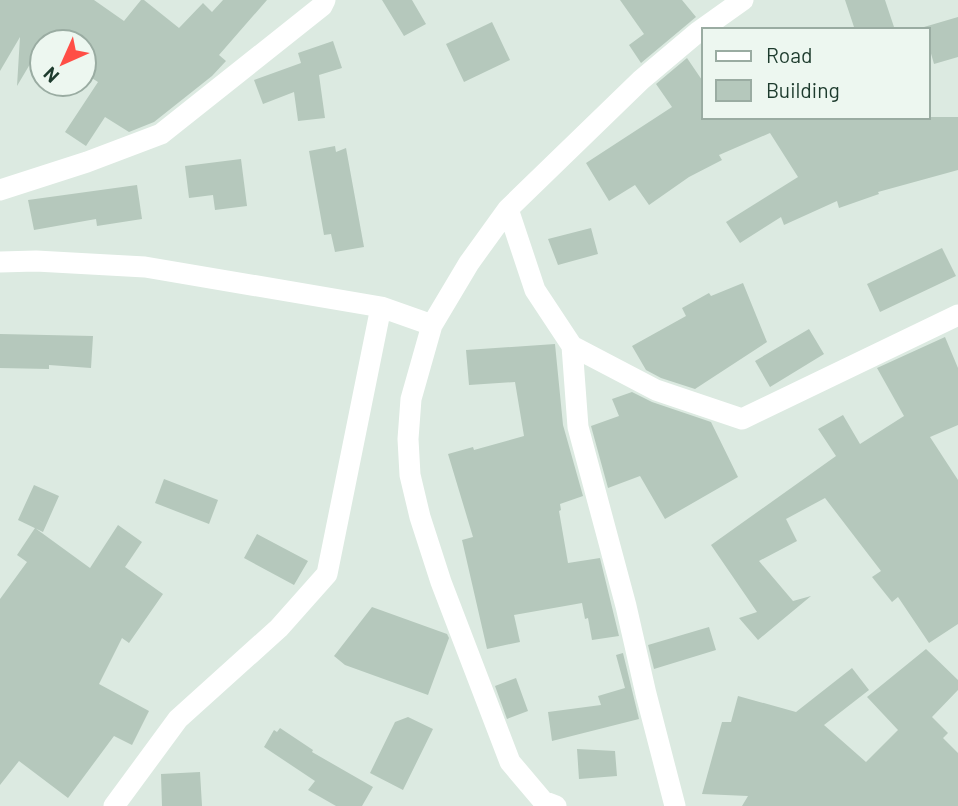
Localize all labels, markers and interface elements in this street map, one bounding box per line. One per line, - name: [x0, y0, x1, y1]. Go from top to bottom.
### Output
- north arrow: [28, 28, 98, 98]
- legend: [702, 28, 930, 119]
- text: Road: [766, 42, 812, 67]
- text: N: [38, 63, 63, 88]
- text: Building: [766, 77, 840, 102]

